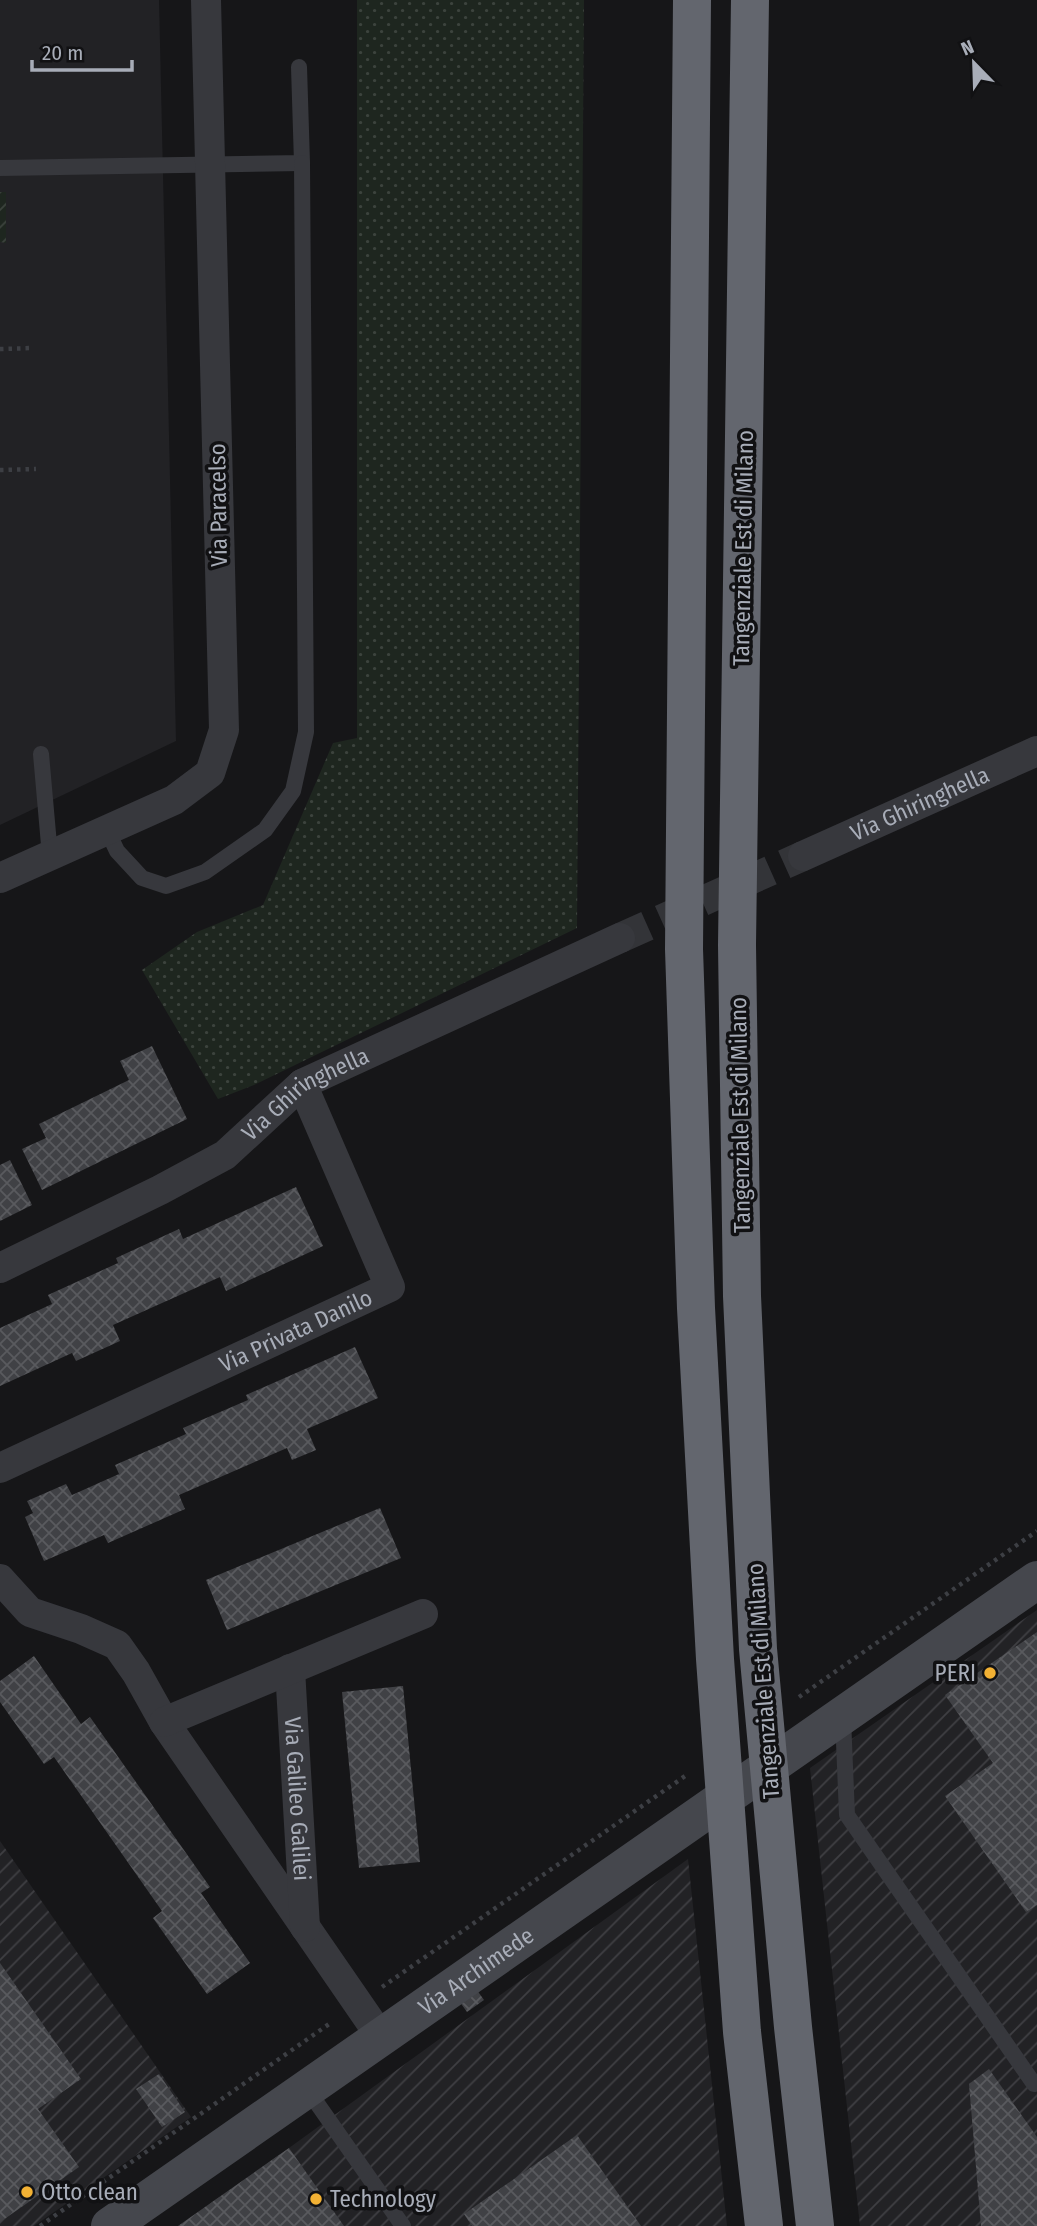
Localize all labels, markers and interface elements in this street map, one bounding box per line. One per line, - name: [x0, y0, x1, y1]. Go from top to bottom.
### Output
- scale bar: [32, 28, 131, 72]
- north arrow: [939, 28, 1009, 98]
- text: N: [958, 35, 977, 61]
- text: 20 m: [42, 40, 83, 66]
- street label: Tangenziale Est di Milano: [727, 430, 759, 666]
- street label: Via Paracelso: [203, 443, 233, 567]
- street label: Via Ghiringhella: [846, 760, 993, 847]
- street label: Tangenziale Est di Milano: [724, 997, 756, 1233]
- street label: Via Ghiringhella: [236, 1041, 373, 1146]
- street label: Via Privata Danilo: [215, 1283, 377, 1378]
- street label: Tangenziale Est di Milano: [741, 1562, 785, 1800]
- place label: PERI: [935, 1659, 976, 1687]
- marker: PERI: [982, 1665, 998, 1681]
- street label: Via Galileo Galilei: [279, 1716, 316, 1882]
- street label: Via Archimede: [413, 1921, 539, 2021]
- place label: Otto clean: [41, 2178, 138, 2206]
- marker: Otto clean: [19, 2184, 35, 2200]
- place label: Technology: [330, 2185, 437, 2213]
- marker: Technology: [308, 2191, 324, 2207]

